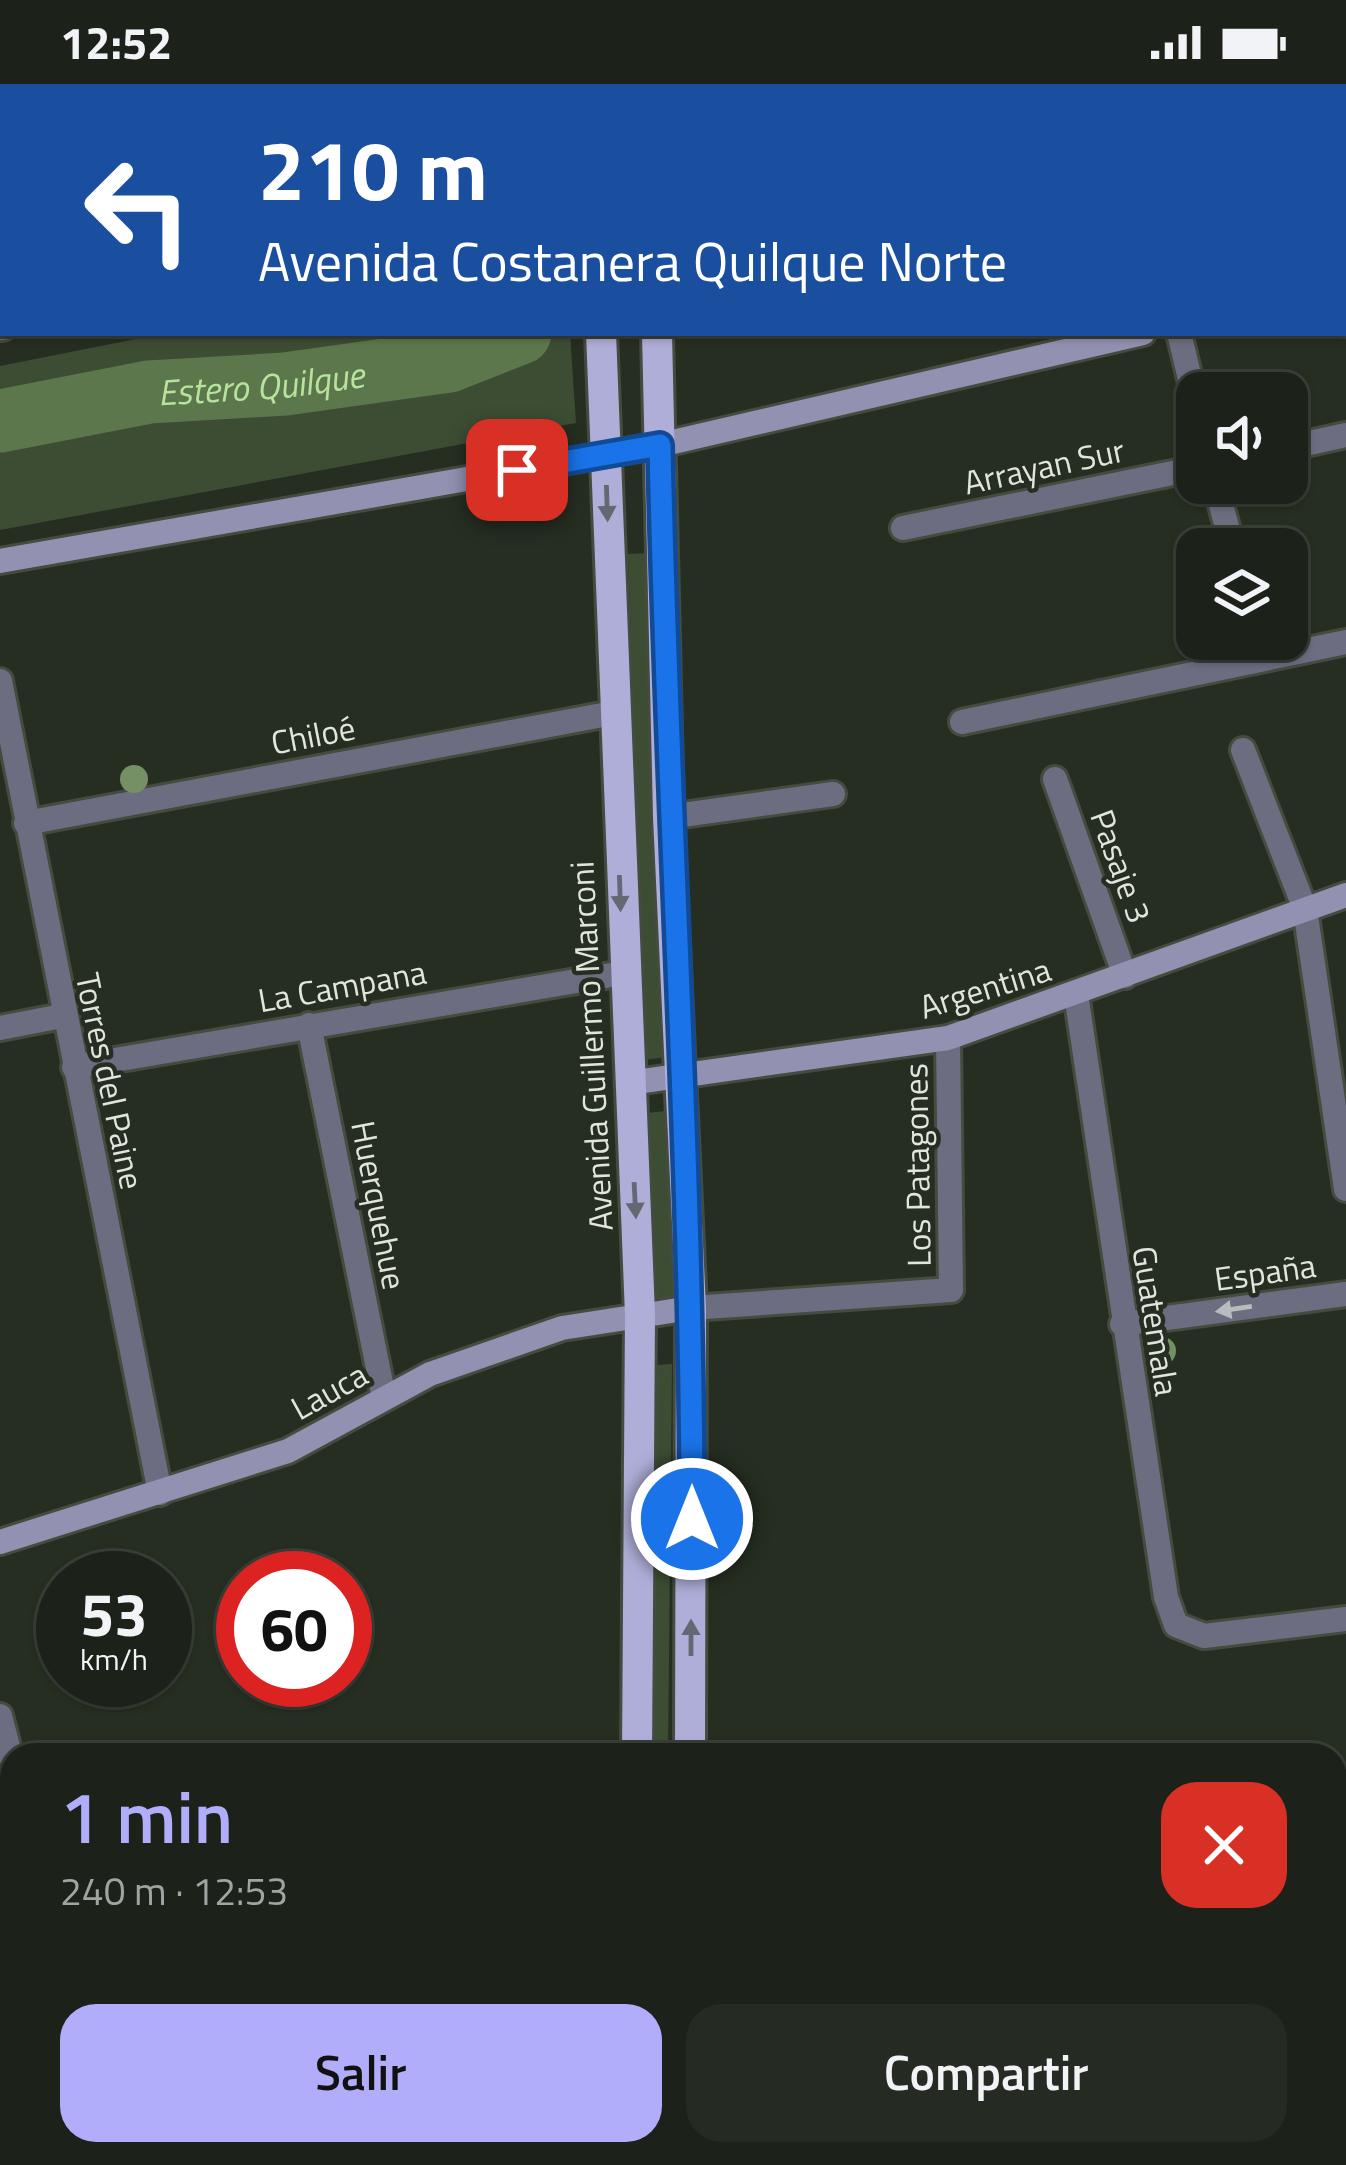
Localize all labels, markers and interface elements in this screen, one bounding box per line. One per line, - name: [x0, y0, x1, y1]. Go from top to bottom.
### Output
- text: 12:52: [60, 8, 172, 76]
- text: 210 m: [258, 105, 488, 233]
- icon: left: [60, 132, 216, 288]
- text: Avenida Costanera Quilque Norte: [258, 220, 1007, 302]
- water label: Estero Quilque: [156, 345, 370, 419]
- map controls: [1176, 372, 1308, 660]
- button: sound: [1176, 372, 1308, 504]
- pin: [466, 419, 568, 521]
- street label: Arrayan Sur: [959, 425, 1129, 507]
- icon: arrive: [484, 437, 550, 503]
- one-way arrow: [598, 485, 617, 523]
- button: layers: [1176, 528, 1308, 660]
- street label: Chiloé: [267, 702, 359, 768]
- street label: Pasaje 3: [1077, 802, 1165, 930]
- street label: Avenida Guillermo Marconi: [556, 860, 626, 1232]
- one-way arrow: [610, 875, 629, 913]
- street label: Argentina: [913, 944, 1057, 1032]
- street label: La Campana: [254, 947, 430, 1025]
- street label: Torres del Paine: [63, 968, 157, 1194]
- street label: Los Patagones: [890, 1063, 944, 1267]
- street label: Huerquehue: [338, 1116, 420, 1294]
- one-way arrow: [626, 1182, 645, 1220]
- street label: España: [1211, 1240, 1319, 1304]
- street label: Guatemala: [1120, 1243, 1192, 1399]
- one-way arrow: [1215, 1300, 1252, 1319]
- street label: Lauca: [282, 1350, 376, 1432]
- position arrow: [629, 1456, 755, 1582]
- speed limit sign: 60: [216, 1551, 372, 1707]
- text: 53: [80, 1568, 148, 1659]
- one-way arrow: [681, 1618, 701, 1656]
- text: km/h: [80, 1636, 148, 1682]
- text: 1 min: [60, 1761, 233, 1871]
- button: close: [1161, 1782, 1287, 1908]
- text: 240 m · 12:53: [60, 1861, 288, 1920]
- button: Salir: [60, 2004, 662, 2142]
- button: Compartir: [686, 2004, 1287, 2142]

